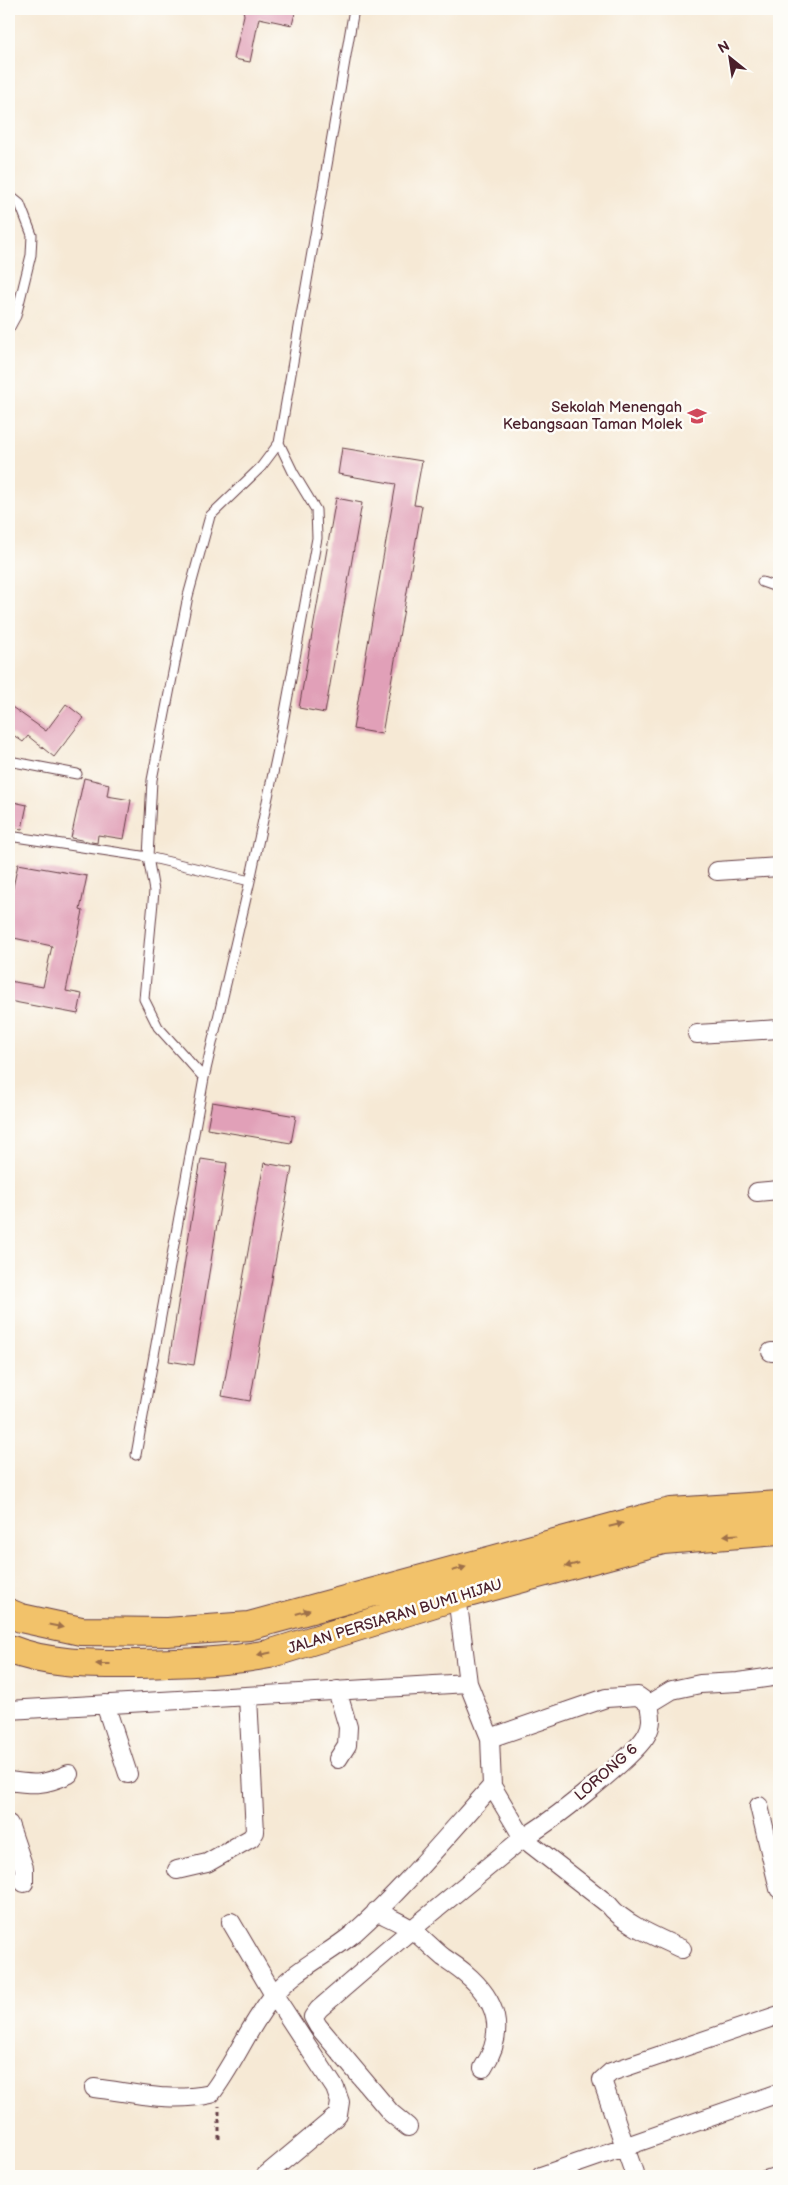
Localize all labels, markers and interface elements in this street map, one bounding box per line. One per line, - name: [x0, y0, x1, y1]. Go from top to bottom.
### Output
- north arrow: [706, 32, 756, 82]
- text: N: [715, 37, 733, 57]
- place label: Sekolah Menengah Kebangsaan Taman Molek: [503, 398, 683, 434]
- school or university icon: Sekolah Menengah Kebangsaan Taman Molek: [686, 405, 708, 427]
- one-way arrow: [609, 1521, 624, 1529]
- one-way arrow: [722, 1531, 738, 1539]
- one-way arrow: [564, 1561, 579, 1569]
- one-way arrow: [452, 1564, 467, 1572]
- street label: JALAN PERSIARAN BUMI HIJAU: [286, 1575, 505, 1658]
- one-way arrow: [296, 1608, 311, 1616]
- one-way arrow: [48, 1622, 63, 1630]
- one-way arrow: [256, 1651, 272, 1659]
- one-way arrow: [94, 1660, 110, 1668]
- street label: LORONG 6: [571, 1740, 642, 1805]

